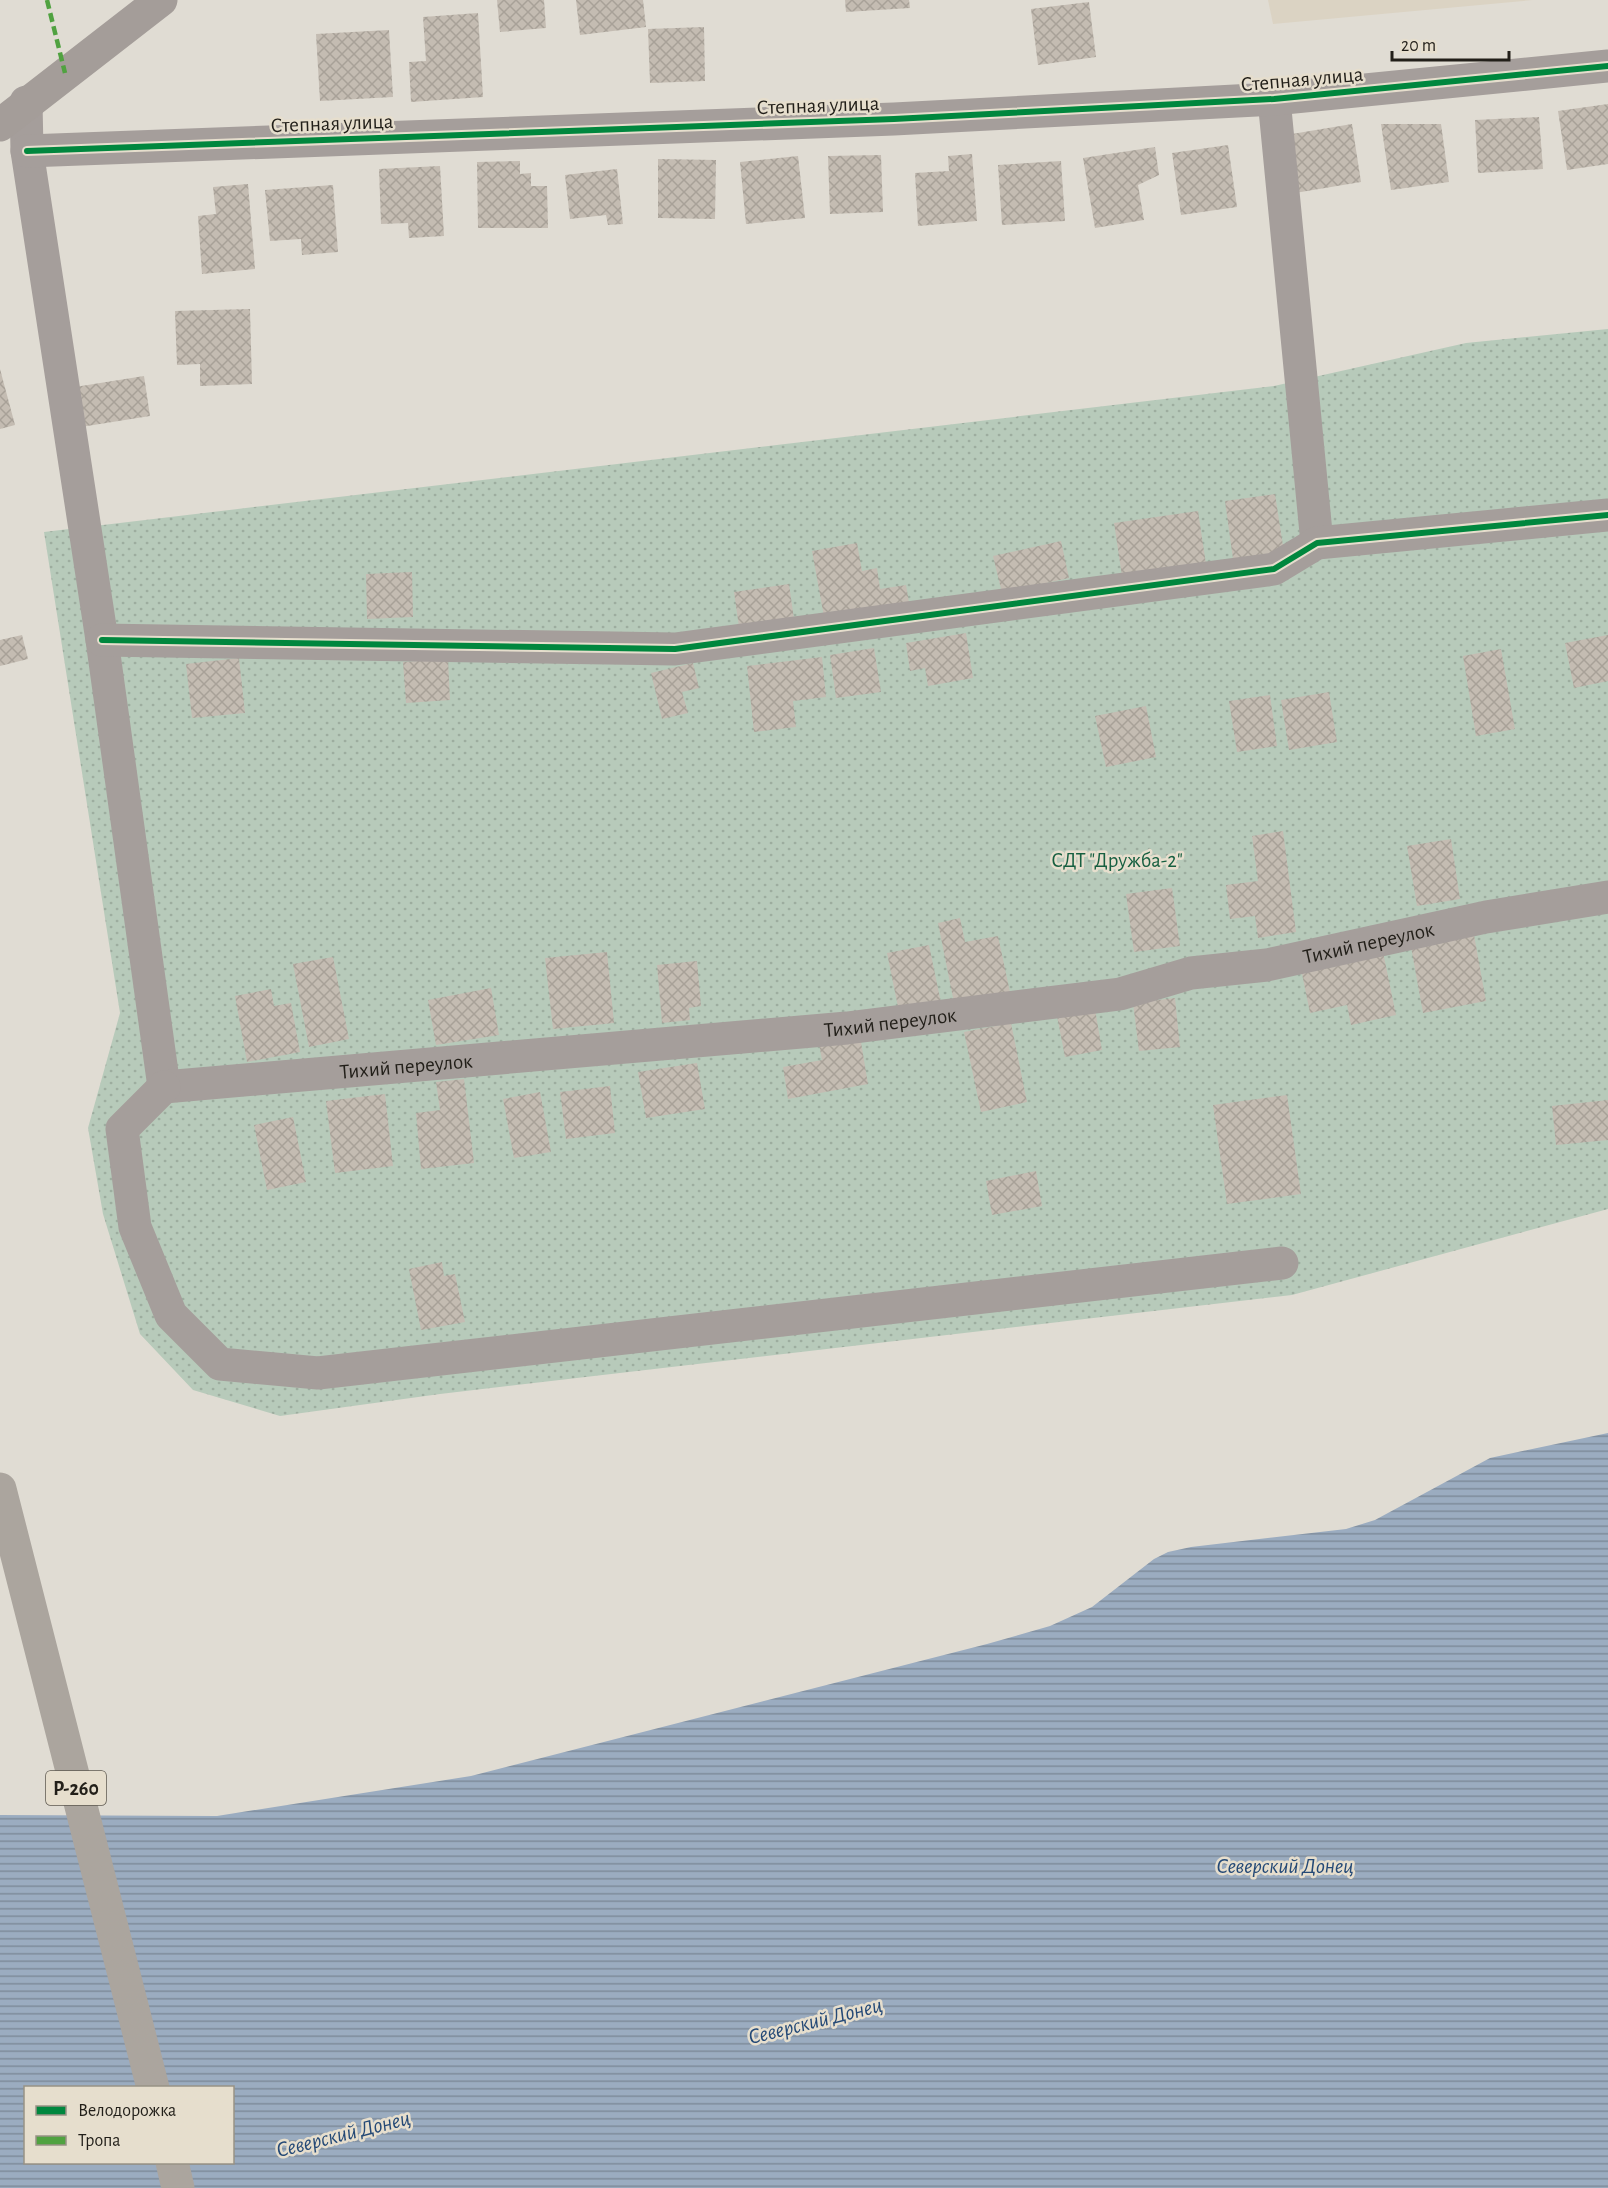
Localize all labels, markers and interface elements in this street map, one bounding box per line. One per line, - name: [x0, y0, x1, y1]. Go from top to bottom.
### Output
- scale bar: [1392, 24, 1509, 62]
- text: 20 m: [1401, 37, 1436, 55]
- street label: Степная улица: [1240, 64, 1365, 95]
- street label: Степная улица: [756, 93, 880, 118]
- street label: Степная улица: [270, 111, 394, 136]
- park label: СДТ "Дружба-2": [1051, 850, 1183, 871]
- street label: Тихий переулок: [1301, 919, 1436, 968]
- street label: Тихий переулок: [823, 1004, 958, 1041]
- street label: Тихий переулок: [339, 1050, 474, 1083]
- road number: Р-260: [46, 1771, 106, 1805]
- water label: Северский Донец: [1216, 1855, 1354, 1878]
- water label: Северский Донец: [746, 1994, 885, 2049]
- legend: [24, 2086, 234, 2164]
- text: Велодорожка: [78, 2102, 176, 2120]
- water label: Северский Донец: [274, 2107, 413, 2162]
- text: Тропа: [78, 2132, 121, 2150]

